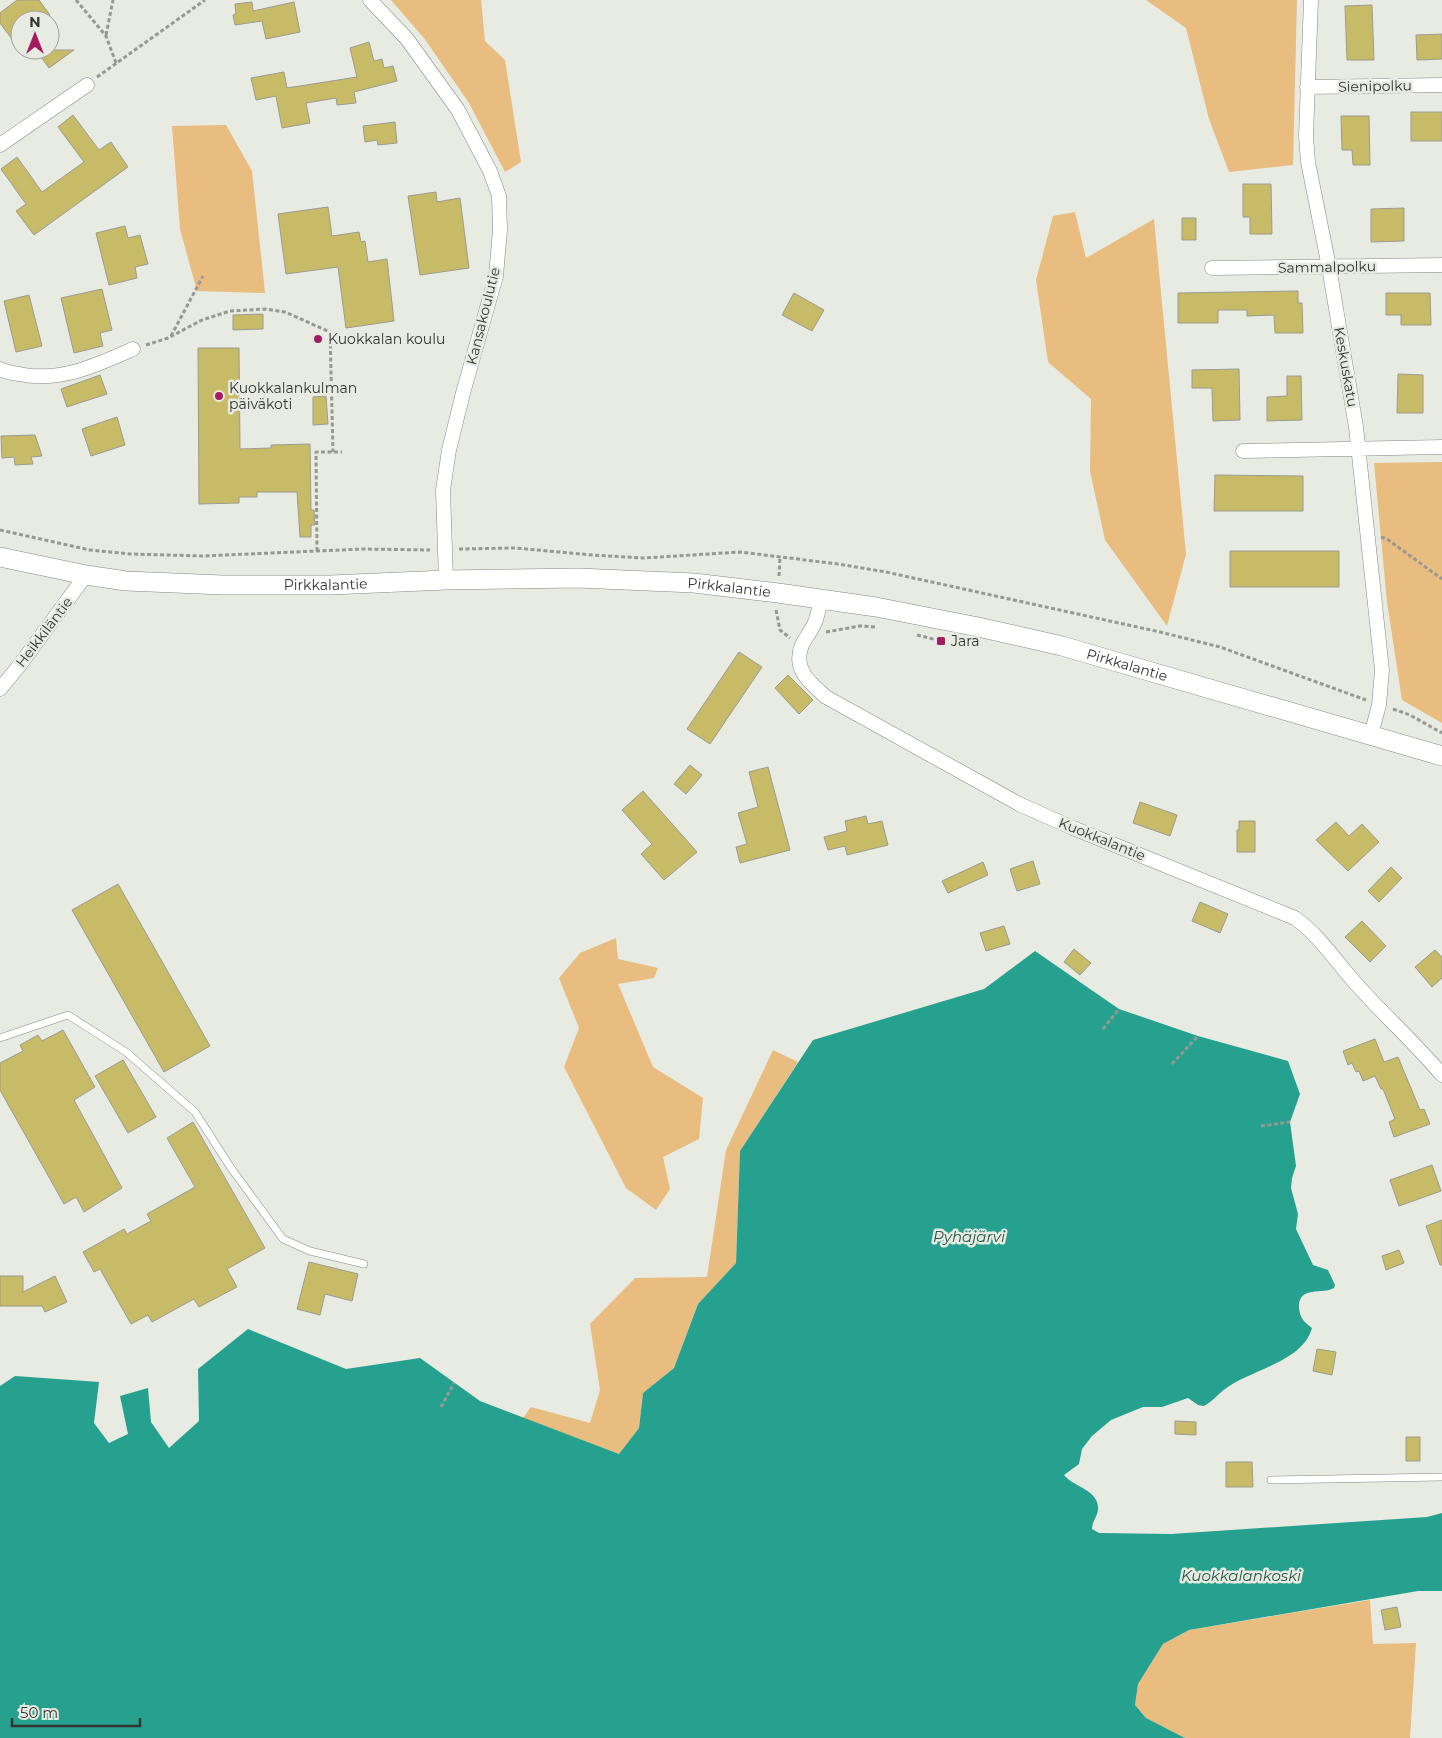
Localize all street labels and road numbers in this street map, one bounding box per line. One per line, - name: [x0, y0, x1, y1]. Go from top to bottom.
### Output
- street label: Sienipolku: [1338, 76, 1412, 96]
- street label: Sammalpolku: [1278, 257, 1376, 277]
- street label: Kansakoulutie: [462, 265, 504, 367]
- street label: Keskuskatu: [1330, 326, 1362, 408]
- street label: Pirkkalantie: [284, 574, 368, 594]
- street label: Pirkkalantie: [687, 574, 772, 601]
- street label: Heikkiläntie: [12, 593, 76, 671]
- street label: Pirkkalantie: [1084, 645, 1170, 685]
- street label: Kuokkalantie: [1056, 813, 1148, 865]

